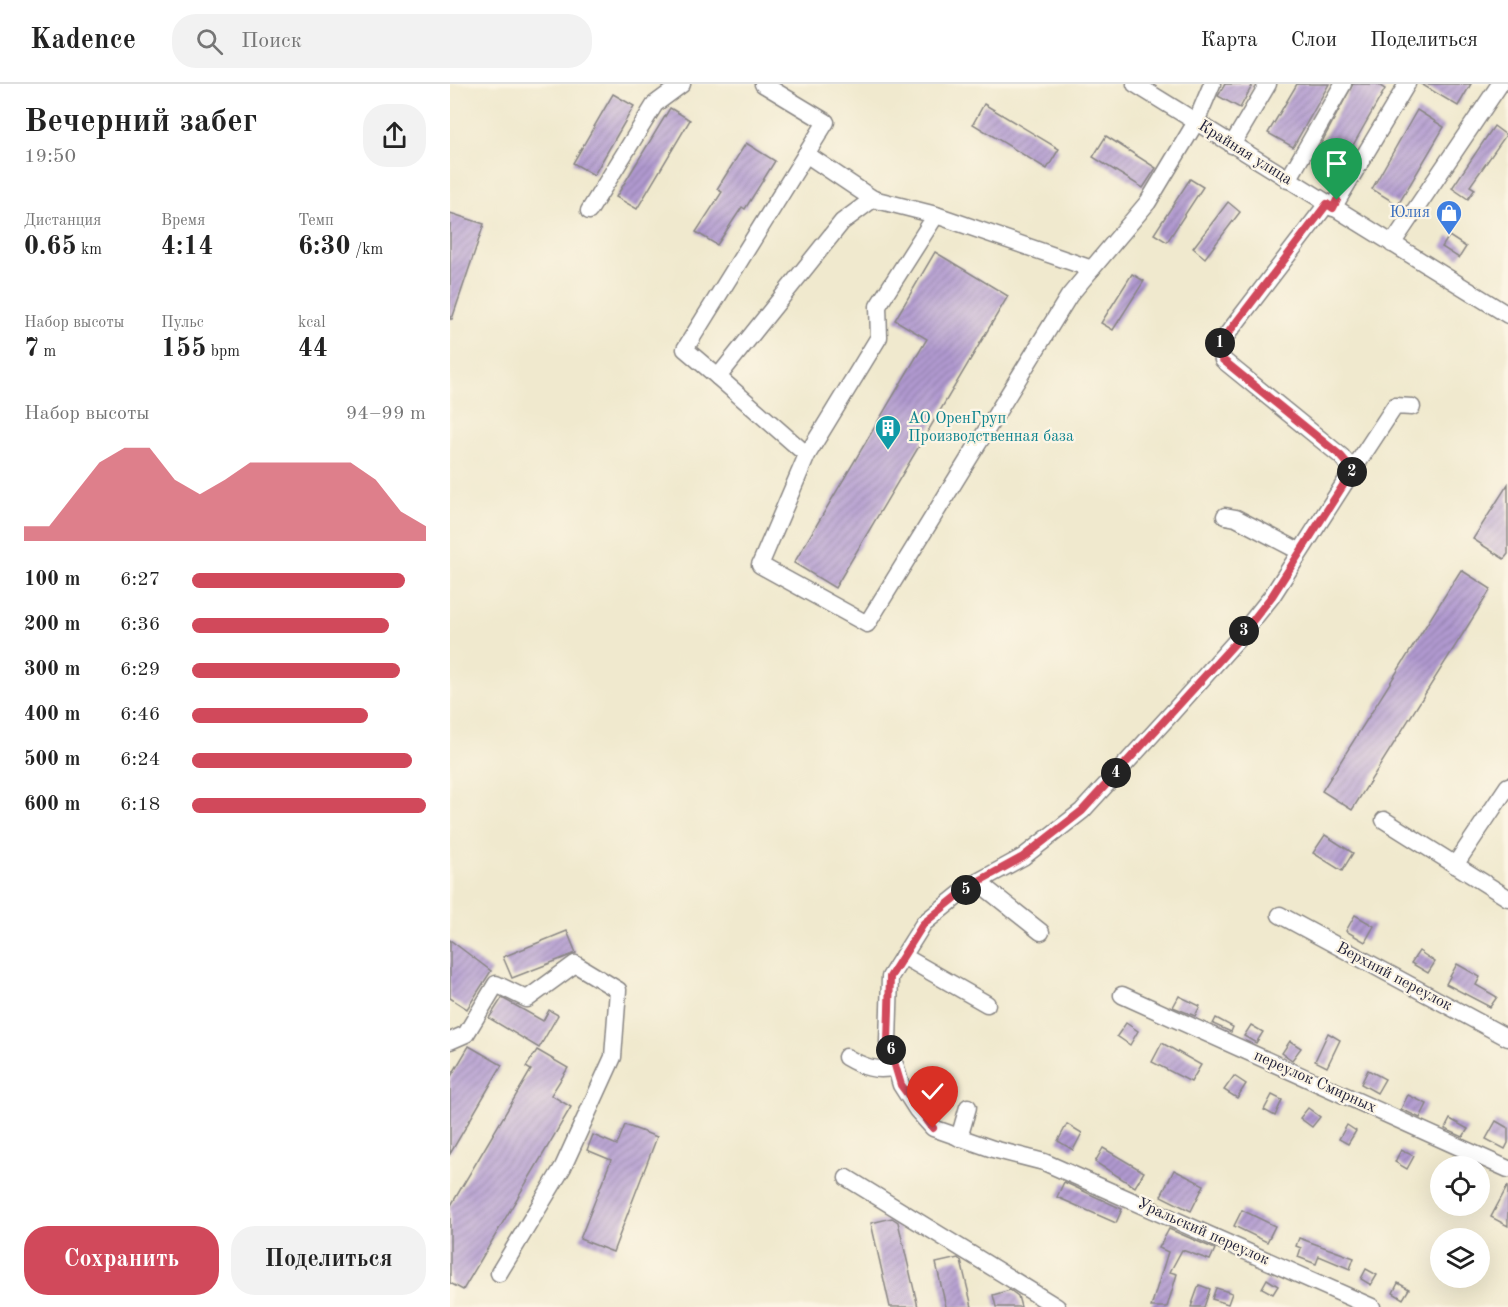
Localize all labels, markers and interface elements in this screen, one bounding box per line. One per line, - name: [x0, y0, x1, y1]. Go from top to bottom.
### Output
- search box: [172, 14, 592, 68]
- icon: search: [193, 25, 226, 58]
- text: Kadence: [30, 27, 136, 55]
- text: Поиск: [241, 30, 302, 52]
- text: Карта: [1201, 30, 1258, 51]
- text: Слои: [1291, 30, 1337, 51]
- text: Поделиться: [1370, 30, 1478, 51]
- button: share: [363, 104, 426, 167]
- text: Вечерний забег: [24, 106, 257, 139]
- street label: Крайняя улица: [1195, 118, 1295, 188]
- pin: [1311, 138, 1362, 200]
- text: 19:50: [24, 147, 76, 167]
- icon: arrive: [1320, 147, 1353, 180]
- shop icon: Юлия: [1434, 198, 1464, 236]
- place label: Юлия: [1390, 205, 1430, 221]
- text: Дистанция: [24, 213, 101, 229]
- text: Время: [161, 213, 205, 229]
- text: Темп: [298, 213, 334, 229]
- text: 0.65: [24, 234, 77, 260]
- text: 4:14: [161, 234, 214, 260]
- text: 6:30: [298, 234, 351, 260]
- text: km: [77, 242, 102, 258]
- text: /km: [351, 242, 383, 258]
- text: Набор высоты: [24, 315, 124, 331]
- text: Пульс: [161, 315, 204, 331]
- text: kcal: [298, 315, 326, 331]
- pin: 1: [1205, 328, 1235, 358]
- text: 1: [1215, 335, 1225, 351]
- text: 7: [24, 336, 39, 362]
- text: 155: [161, 336, 206, 362]
- text: 44: [298, 336, 328, 362]
- text: m: [39, 344, 56, 360]
- text: bpm: [206, 344, 240, 360]
- text: Набор высоты: [24, 404, 150, 424]
- text: 94–99 m: [346, 404, 426, 424]
- place label: АО ОренГруп Производственная база: [908, 411, 1074, 445]
- building icon: АО ОренГруп Производственная база: [873, 413, 903, 451]
- pin: 2: [1337, 457, 1367, 487]
- text: 2: [1347, 464, 1357, 480]
- text: 100 m: [24, 570, 80, 590]
- text: 6:27: [120, 570, 160, 590]
- text: 200 m: [24, 615, 80, 635]
- text: 6:36: [120, 615, 160, 635]
- pin: 3: [1229, 616, 1259, 646]
- text: 3: [1239, 623, 1249, 639]
- text: 300 m: [24, 660, 80, 680]
- text: 6:29: [120, 660, 160, 680]
- text: 400 m: [24, 705, 80, 725]
- text: 6:46: [120, 705, 160, 725]
- text: 500 m: [24, 750, 80, 770]
- text: 6:24: [120, 750, 160, 770]
- pin: 4: [1101, 758, 1131, 788]
- text: 4: [1111, 765, 1121, 781]
- text: 600 m: [24, 795, 80, 815]
- text: 6:18: [120, 795, 160, 815]
- pin: 5: [951, 875, 981, 905]
- text: 5: [961, 882, 971, 898]
- street label: Верхний переулок: [1334, 940, 1454, 1014]
- pin: 6: [876, 1035, 906, 1065]
- text: 6: [886, 1042, 896, 1058]
- street label: переулок Смирных: [1251, 1048, 1379, 1116]
- pin: [907, 1066, 958, 1128]
- icon: check: [916, 1075, 949, 1108]
- map controls: [1430, 1156, 1490, 1288]
- button: locate: [1430, 1156, 1490, 1216]
- street label: Уральский переулок: [1135, 1196, 1271, 1268]
- button: Сохранить: [24, 1226, 219, 1295]
- button: Поделиться: [231, 1226, 426, 1295]
- button: layers: [1430, 1228, 1490, 1288]

